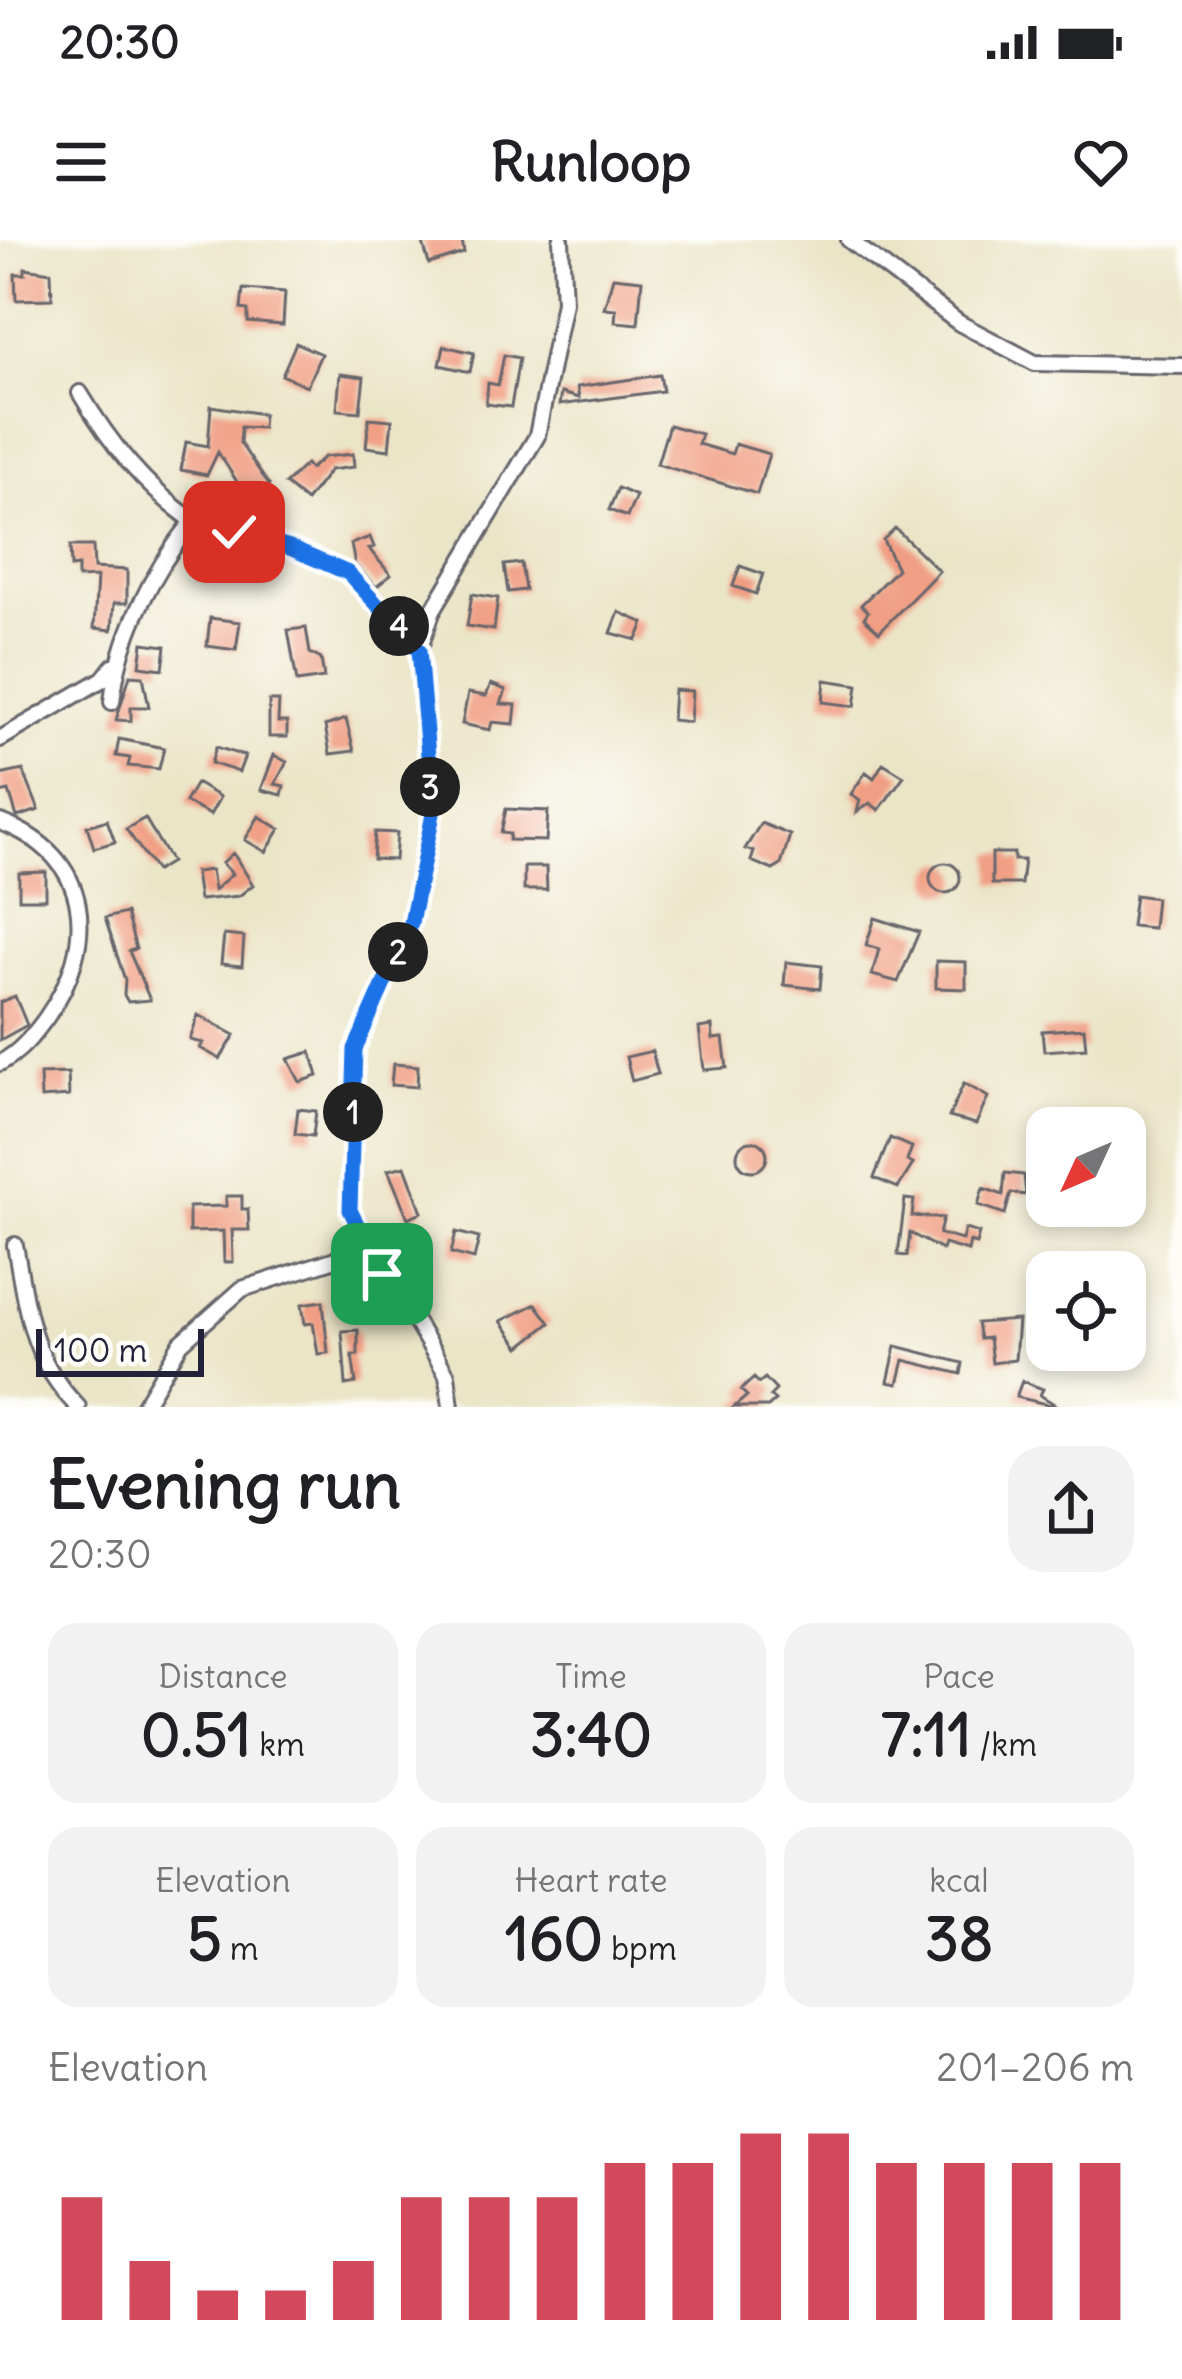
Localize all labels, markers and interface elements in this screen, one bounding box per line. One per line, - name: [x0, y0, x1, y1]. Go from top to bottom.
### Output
- text: 20:30: [60, 14, 180, 70]
- text: Runloop: [491, 128, 691, 196]
- icon: menu: [48, 129, 114, 195]
- icon: heart: [1068, 129, 1134, 195]
- pin: [183, 481, 285, 583]
- icon: check: [201, 499, 267, 565]
- pin: 4: [369, 596, 429, 656]
- text: 4: [389, 605, 409, 647]
- pin: 3: [400, 757, 460, 817]
- text: 3: [421, 766, 439, 808]
- pin: 2: [368, 922, 428, 982]
- text: 2: [389, 931, 407, 973]
- pin: 1: [323, 1082, 383, 1142]
- text: 1: [346, 1091, 360, 1133]
- north arrow: [1026, 1107, 1146, 1227]
- map controls: [1026, 1107, 1146, 1371]
- pin: [331, 1223, 433, 1325]
- icon: arrive: [349, 1241, 415, 1307]
- button: locate: [1026, 1251, 1146, 1371]
- scale bar: [36, 1323, 204, 1376]
- text: 100 m: [54, 1329, 147, 1371]
- text: Evening run: [48, 1443, 401, 1526]
- button: share: [1008, 1446, 1134, 1572]
- text: 20:30: [48, 1530, 152, 1579]
- text: Distance: [159, 1655, 287, 1697]
- text: Time: [555, 1655, 627, 1697]
- text: Pace: [923, 1655, 995, 1697]
- text: 0.51: [141, 1697, 251, 1772]
- text: 3:40: [530, 1697, 652, 1772]
- text: 7:11: [881, 1697, 972, 1772]
- text: km: [251, 1723, 305, 1765]
- text: /km: [972, 1723, 1037, 1765]
- text: Elevation: [155, 1859, 291, 1901]
- text: Heart rate: [514, 1859, 668, 1901]
- text: kcal: [929, 1859, 989, 1901]
- text: 5: [187, 1901, 222, 1976]
- text: 160: [505, 1901, 603, 1976]
- text: 38: [925, 1901, 993, 1976]
- text: m: [222, 1927, 259, 1969]
- text: bpm: [603, 1927, 677, 1969]
- text: Elevation: [48, 2043, 208, 2092]
- text: 201–206 m: [936, 2043, 1134, 2092]

